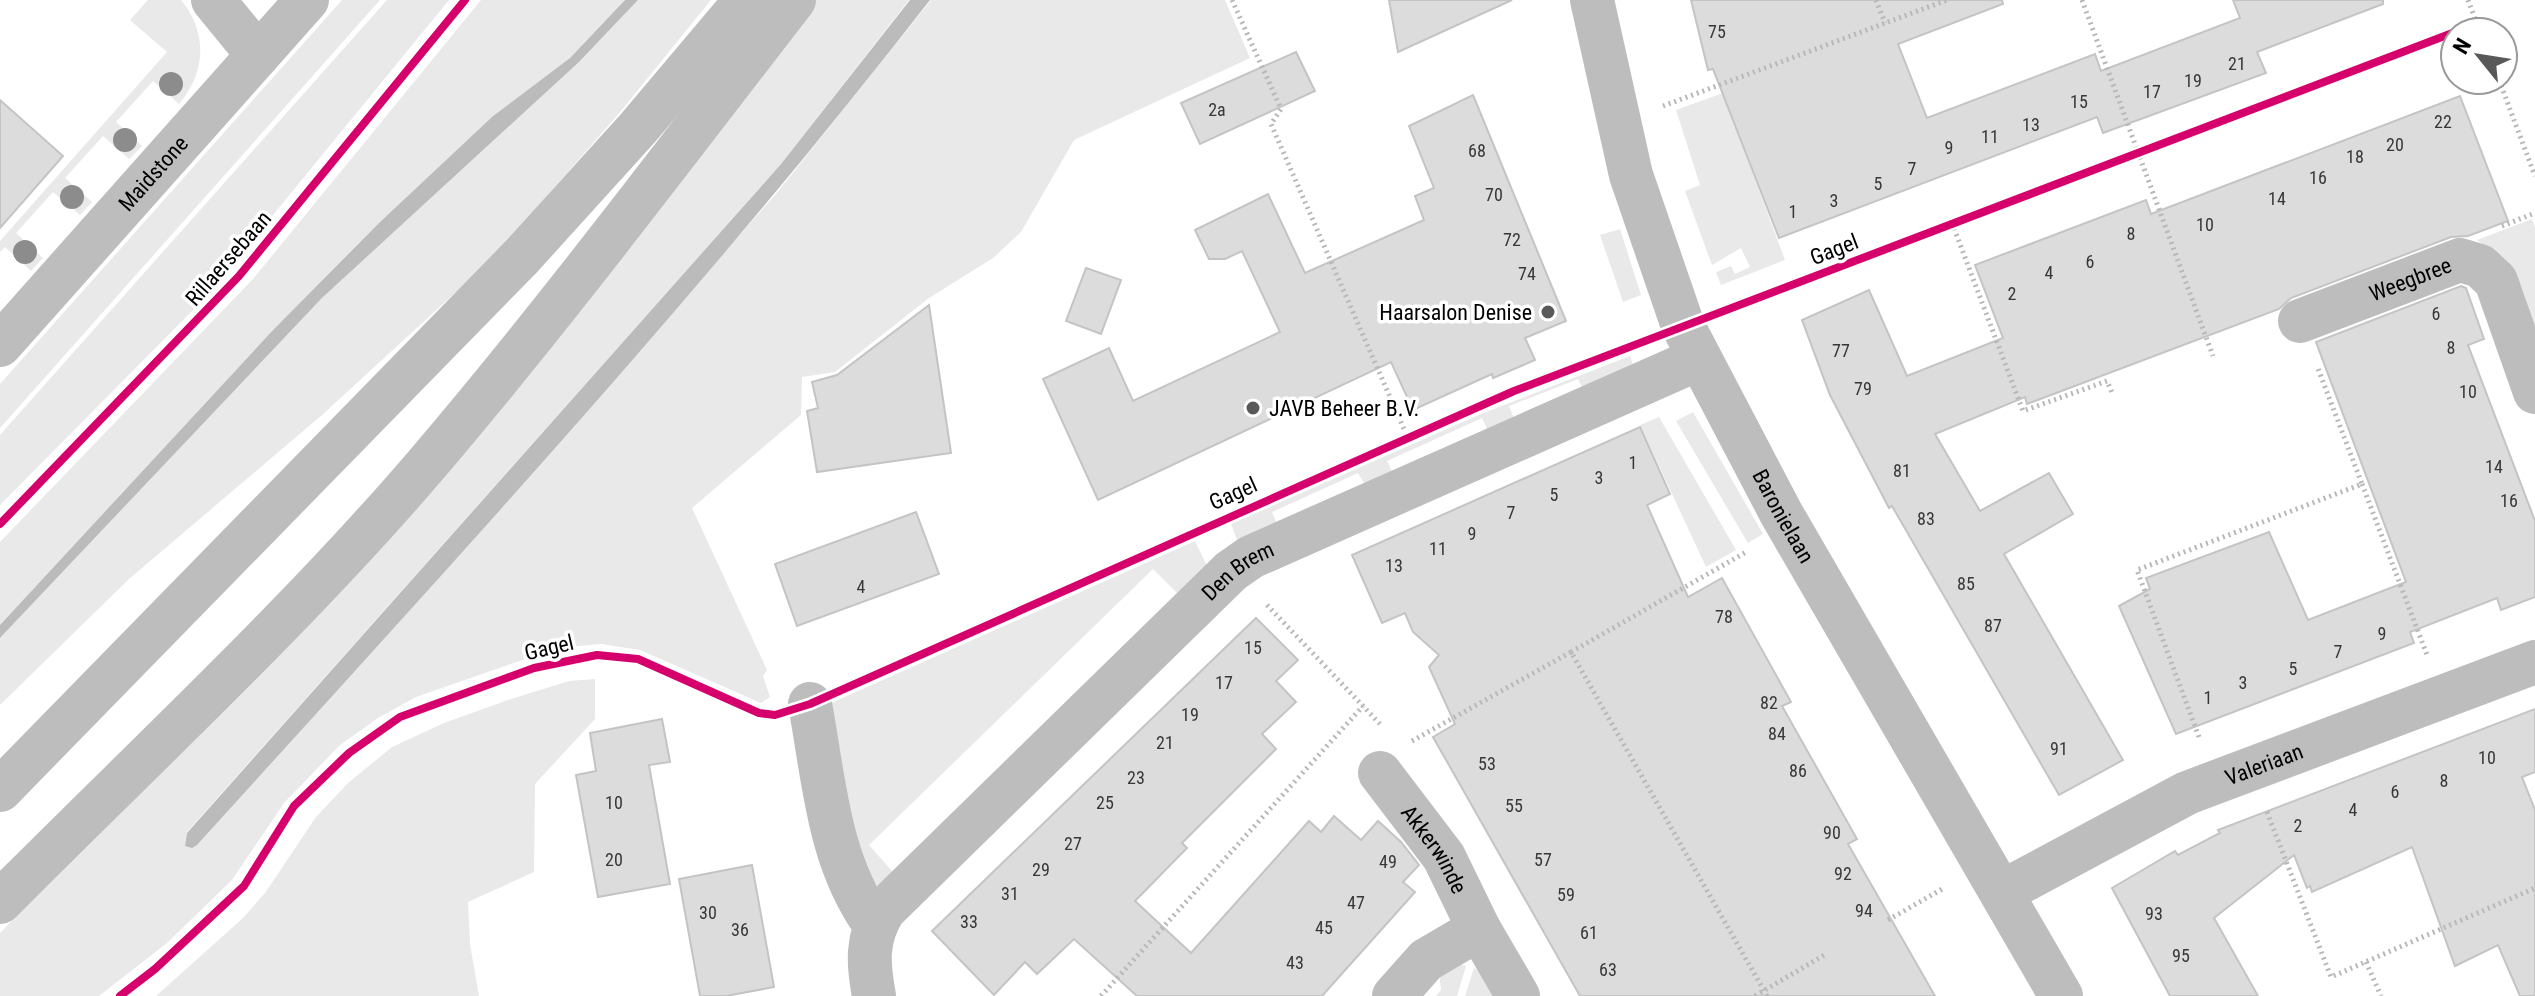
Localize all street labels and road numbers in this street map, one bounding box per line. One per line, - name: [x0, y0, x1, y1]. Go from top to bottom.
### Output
- street label: Maidstone: [114, 131, 193, 216]
- street label: Rillaersebaan: [180, 206, 276, 311]
- street label: Gagel: [1806, 229, 1862, 270]
- street label: Weegbree: [2366, 252, 2455, 306]
- street label: Baronielaan: [1747, 465, 1819, 567]
- street label: Gagel: [1205, 472, 1261, 515]
- street label: Den Brem: [1197, 537, 1278, 606]
- street label: Gagel: [522, 630, 576, 665]
- street label: Valeriaan: [2222, 739, 2307, 791]
- street label: Akkerwinde: [1396, 800, 1472, 898]

